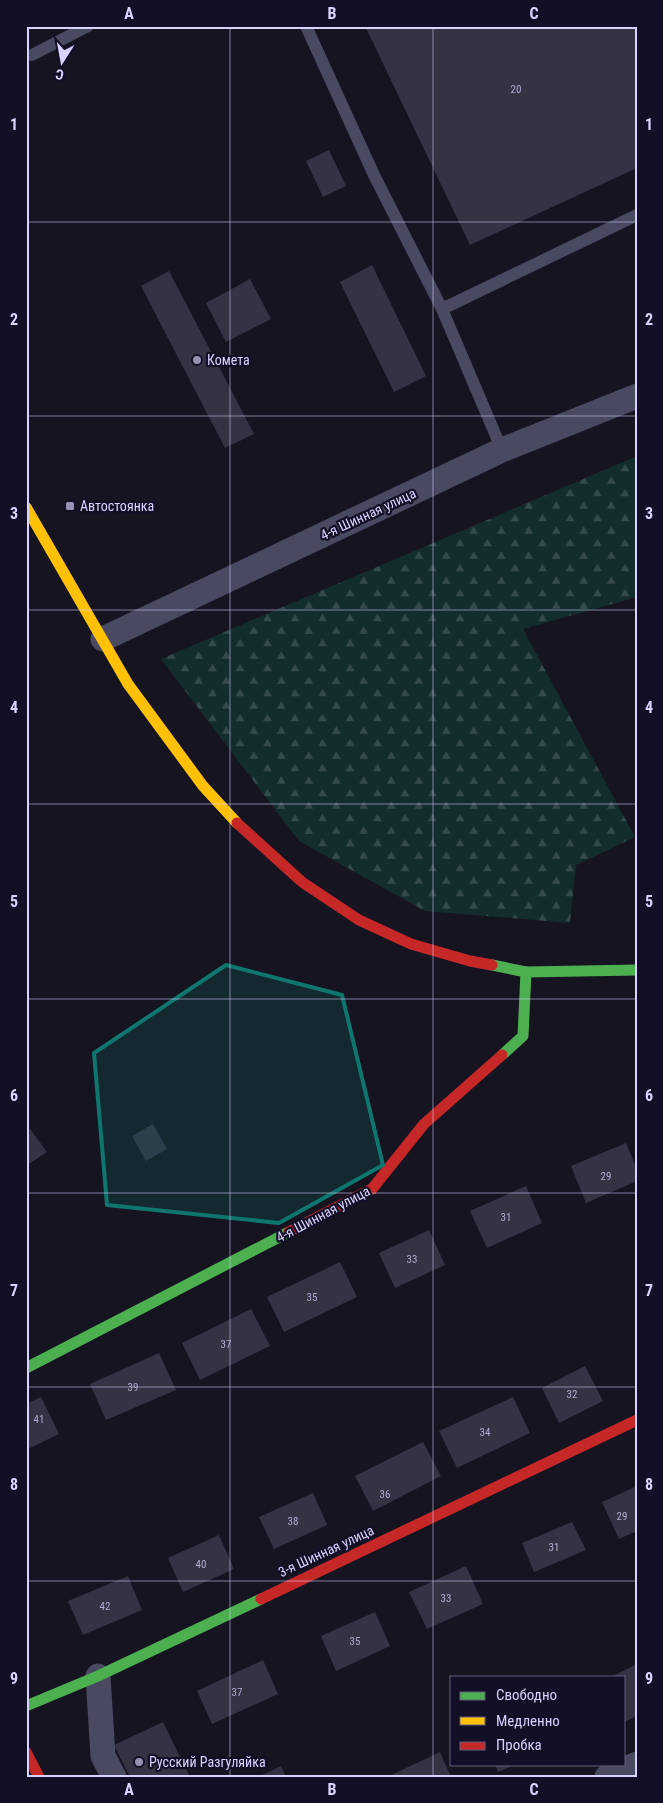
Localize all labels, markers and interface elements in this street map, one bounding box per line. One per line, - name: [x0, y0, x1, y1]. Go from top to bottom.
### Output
- text: A: [124, 4, 134, 23]
- text: B: [328, 4, 337, 23]
- text: C: [529, 4, 539, 23]
- north arrow: [38, 38, 88, 88]
- text: С: [54, 66, 65, 83]
- house number: 20: [511, 83, 521, 96]
- text: 1: [10, 115, 18, 134]
- text: 1: [645, 115, 653, 134]
- text: 2: [10, 310, 18, 329]
- text: 2: [645, 310, 653, 329]
- place label: Комета: [207, 352, 250, 368]
- marker: Комета: [191, 354, 203, 366]
- street label: 4-я Шинная улица: [318, 485, 418, 543]
- place label: Автостоянка: [80, 498, 154, 514]
- marker: Автостоянка: [64, 500, 76, 512]
- text: 3: [10, 504, 18, 523]
- text: 3: [645, 504, 653, 523]
- text: 4: [10, 698, 18, 717]
- text: 4: [645, 698, 653, 717]
- text: 5: [10, 892, 18, 911]
- text: 5: [645, 892, 653, 911]
- text: 6: [10, 1086, 18, 1105]
- text: 6: [645, 1086, 653, 1105]
- house number: 29: [601, 1170, 611, 1183]
- street label: 4-я Шинная улица: [273, 1183, 373, 1245]
- house number: 31: [501, 1211, 511, 1224]
- house number: 33: [407, 1253, 417, 1266]
- text: 7: [10, 1281, 18, 1300]
- text: 7: [645, 1281, 653, 1300]
- house number: 35: [307, 1291, 317, 1304]
- house number: 37: [221, 1338, 231, 1351]
- house number: 39: [128, 1381, 138, 1394]
- house number: 32: [567, 1388, 577, 1401]
- house number: 41: [34, 1413, 44, 1426]
- house number: 34: [480, 1426, 491, 1439]
- text: 8: [10, 1475, 18, 1494]
- text: 8: [645, 1475, 653, 1494]
- house number: 36: [380, 1488, 390, 1501]
- house number: 29: [617, 1510, 627, 1523]
- house number: 38: [288, 1515, 298, 1528]
- street label: 3-я Шинная улица: [276, 1522, 376, 1580]
- house number: 31: [549, 1541, 559, 1554]
- house number: 40: [196, 1558, 206, 1571]
- house number: 33: [441, 1592, 451, 1605]
- house number: 42: [100, 1600, 110, 1613]
- house number: 35: [350, 1635, 360, 1648]
- text: 9: [10, 1669, 18, 1688]
- text: 9: [645, 1669, 653, 1688]
- legend: [450, 1676, 626, 1766]
- house number: 37: [232, 1686, 242, 1699]
- text: Свободно: [496, 1686, 557, 1704]
- text: Медленно: [496, 1712, 560, 1730]
- text: Пробка: [496, 1736, 542, 1754]
- place label: Русский Разгуляйка: [149, 1754, 266, 1770]
- marker: Русский Разгуляйка: [133, 1756, 145, 1768]
- text: A: [124, 1780, 134, 1799]
- text: B: [328, 1780, 337, 1799]
- text: C: [529, 1780, 539, 1799]

